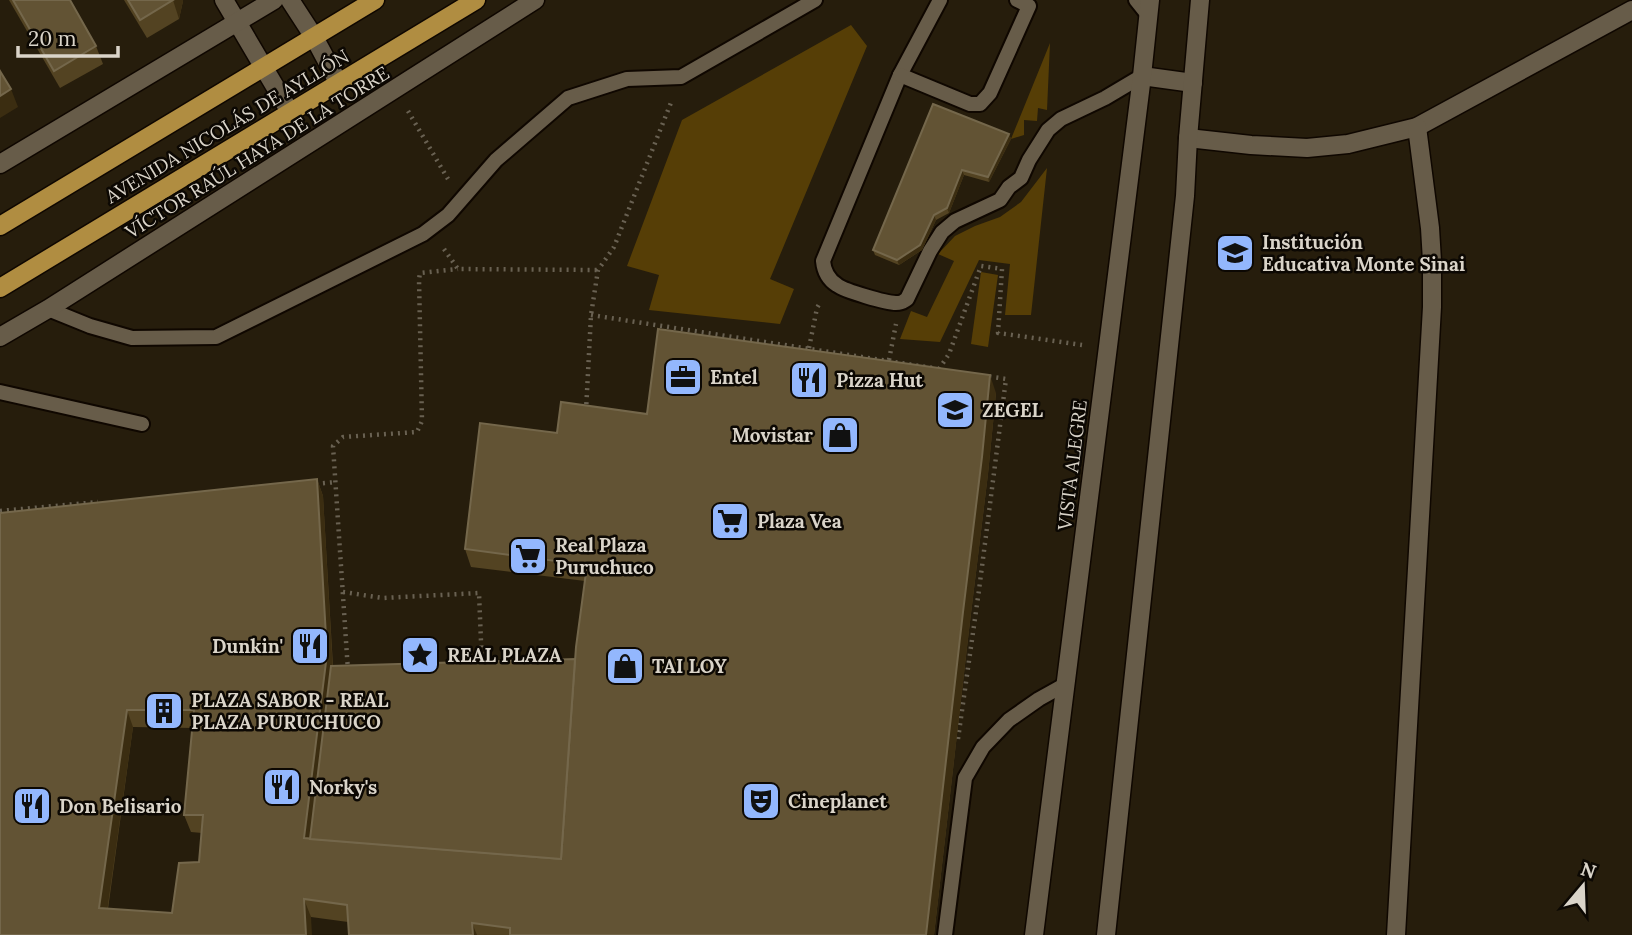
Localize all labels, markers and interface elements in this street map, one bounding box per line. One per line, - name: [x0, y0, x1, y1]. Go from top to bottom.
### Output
- scale bar: [18, 14, 117, 58]
- text: 20 m: [28, 25, 77, 52]
- street label: AVENIDA NICOLÁS DE AYLLÓN: [100, 44, 353, 209]
- street label: VÍCTOR RAÚL HAYA DE LA TORRE: [120, 61, 393, 244]
- place label: Institución Educativa Monte Sinai: [1262, 230, 1465, 276]
- school or university icon: Institución Educativa Monte Sinai: [1214, 232, 1256, 274]
- office icon: Entel: [662, 356, 704, 398]
- restaurant icon: Pizza Hut: [788, 359, 830, 401]
- place label: Entel: [710, 365, 758, 389]
- place label: Pizza Hut: [836, 368, 924, 392]
- school or university icon: ZEGEL: [934, 389, 976, 431]
- place label: ZEGEL: [982, 398, 1044, 422]
- street label: VISTA ALEGRE: [1052, 399, 1092, 532]
- shop icon: Movistar: [819, 414, 861, 456]
- place label: Movistar: [732, 423, 813, 447]
- supermarket icon: Plaza Vea: [709, 500, 751, 542]
- place label: Plaza Vea: [757, 509, 842, 533]
- place label: Real Plaza Puruchuco: [555, 533, 654, 579]
- supermarket icon: Real Plaza Puruchuco: [507, 535, 549, 577]
- restaurant icon: Dunkin': [289, 625, 331, 667]
- place label: Dunkin': [212, 634, 283, 658]
- place icon: REAL PLAZA: [399, 634, 441, 676]
- place label: REAL PLAZA: [447, 643, 562, 667]
- shop icon: TAI LOY: [604, 645, 646, 687]
- place label: TAI LOY: [652, 654, 727, 678]
- place label: PLAZA SABOR - REAL PLAZA PURUCHUCO: [191, 688, 389, 734]
- building icon: PLAZA SABOR - REAL PLAZA PURUCHUCO: [143, 690, 185, 732]
- restaurant icon: Norky's: [261, 766, 303, 808]
- place label: Norky's: [309, 775, 377, 799]
- theatre icon: Cineplanet: [740, 780, 782, 822]
- restaurant icon: Don Belisario: [11, 785, 53, 827]
- place label: Cineplanet: [788, 789, 888, 813]
- place label: Don Belisario: [59, 794, 182, 818]
- north arrow: [1548, 851, 1618, 921]
- text: N: [1578, 856, 1600, 884]

